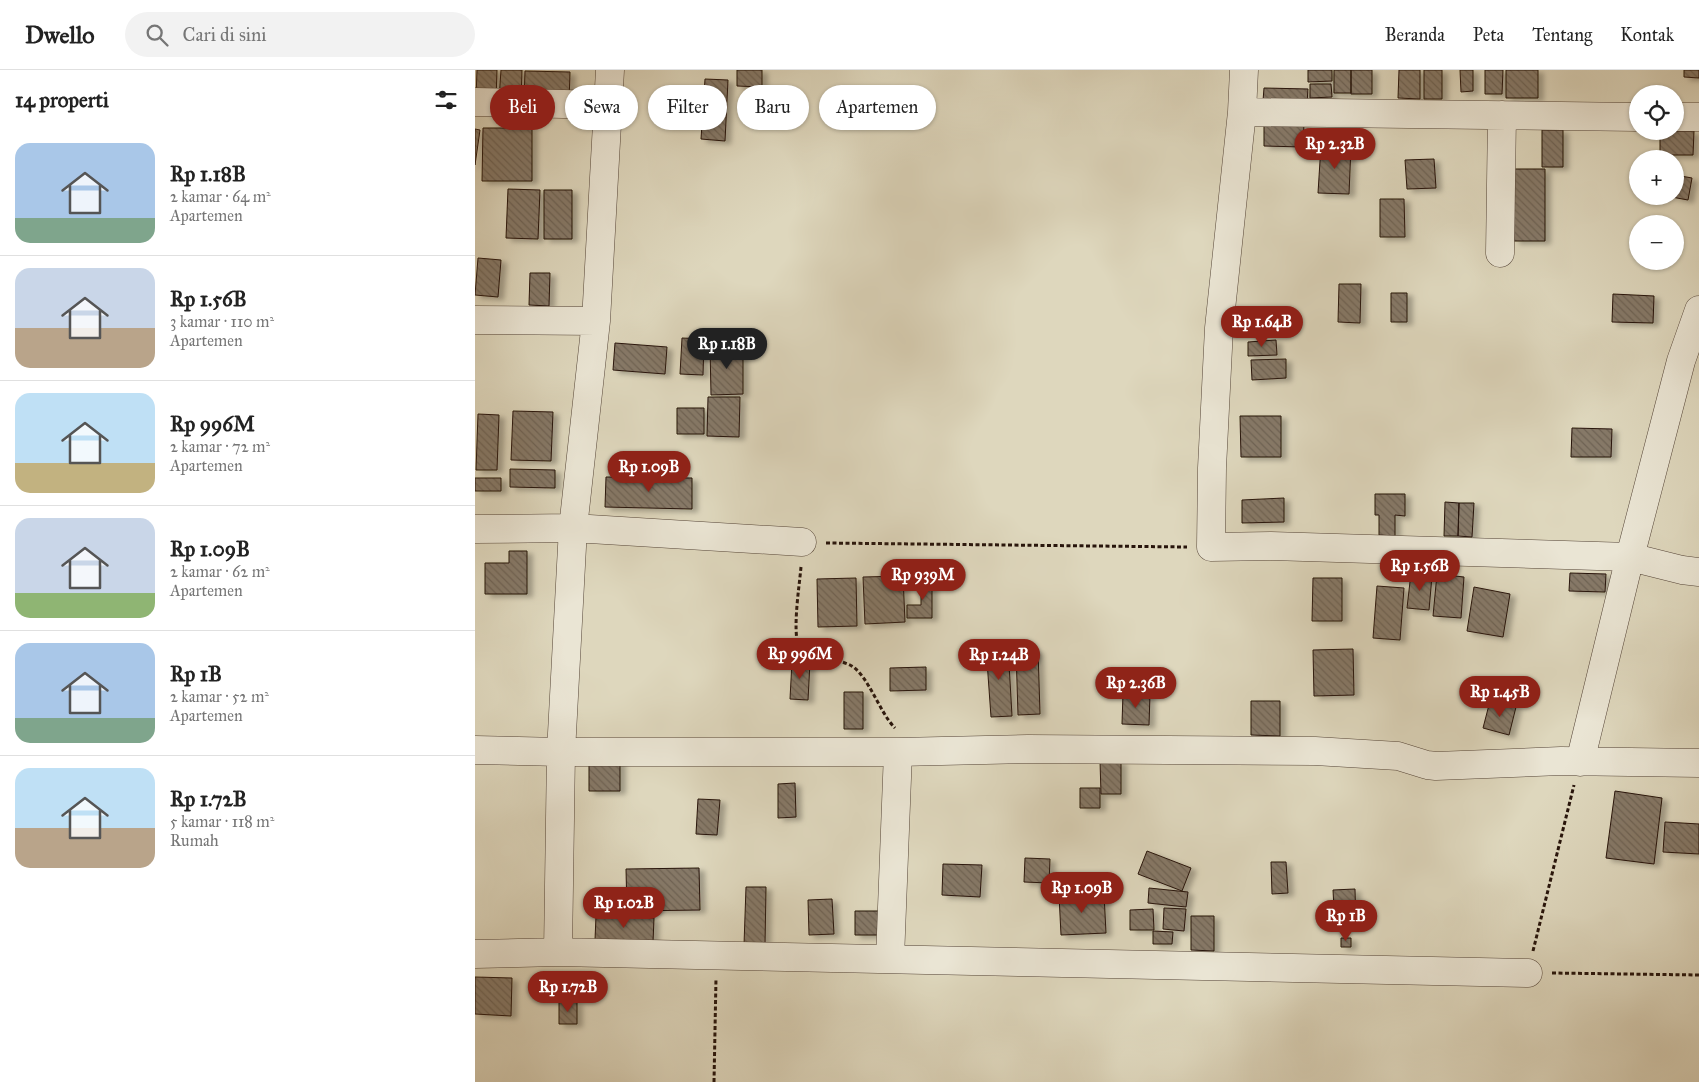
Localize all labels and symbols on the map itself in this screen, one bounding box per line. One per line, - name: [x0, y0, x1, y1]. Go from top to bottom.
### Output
- pin: Rp 2.32B: [1283, 128, 1387, 170]
- pin: Rp 1.64B: [1210, 306, 1314, 348]
- pin: Rp 1.18B: [675, 328, 779, 370]
- pin: Rp 1.09B: [597, 450, 701, 493]
- pin: Rp 1.56B: [1368, 550, 1472, 592]
- pin: Rp 939M: [877, 558, 969, 601]
- pin: Rp 996M: [754, 638, 846, 680]
- pin: Rp 1.24B: [947, 638, 1051, 681]
- pin: Rp 2.36B: [1084, 666, 1188, 709]
- pin: Rp 1.45B: [1448, 676, 1552, 718]
- pin: Rp 1.09B: [1030, 872, 1134, 914]
- pin: Rp 1.02B: [572, 886, 676, 929]
- pin: Rp 1B: [1311, 900, 1381, 942]
- pin: Rp 1.72B: [516, 970, 620, 1013]

